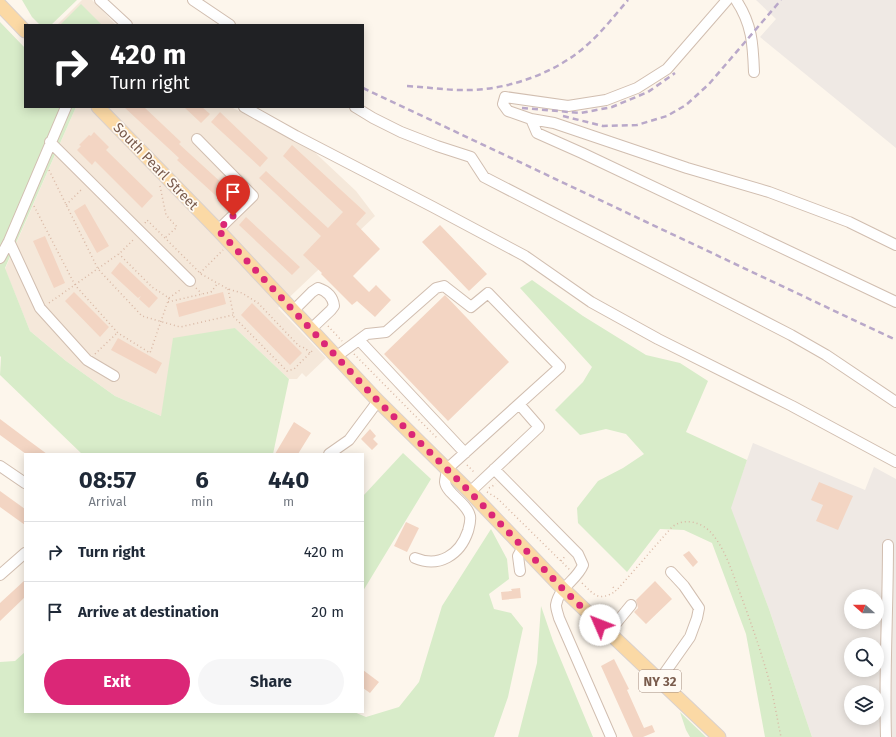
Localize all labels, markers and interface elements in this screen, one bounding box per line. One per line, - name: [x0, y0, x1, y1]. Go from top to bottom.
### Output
- text: 420 m: [110, 38, 186, 71]
- icon: right: [44, 40, 96, 92]
- text: Turn right: [110, 72, 190, 94]
- street label: South Pearl Street: [110, 119, 202, 214]
- pin: [216, 175, 250, 216]
- icon: arrive: [222, 181, 244, 203]
- text: 08:57: [79, 466, 136, 494]
- text: 6: [195, 466, 209, 494]
- text: 440: [268, 466, 309, 494]
- text: Arrival: [88, 494, 126, 509]
- text: min: [191, 494, 213, 509]
- text: m: [283, 494, 294, 509]
- icon: right: [44, 541, 66, 563]
- text: Turn right: [78, 543, 145, 561]
- text: 420 m: [304, 543, 344, 561]
- north arrow: [844, 589, 884, 629]
- map controls: [844, 589, 884, 725]
- icon: arrive: [44, 601, 66, 623]
- text: Arrive at destination: [78, 603, 219, 621]
- text: 20 m: [311, 603, 344, 621]
- position arrow: [579, 604, 621, 646]
- button: search: [844, 637, 884, 677]
- button: Exit: [44, 659, 190, 705]
- button: Share: [198, 659, 344, 705]
- road number: NY 32: [639, 670, 681, 692]
- button: layers: [844, 685, 884, 725]

